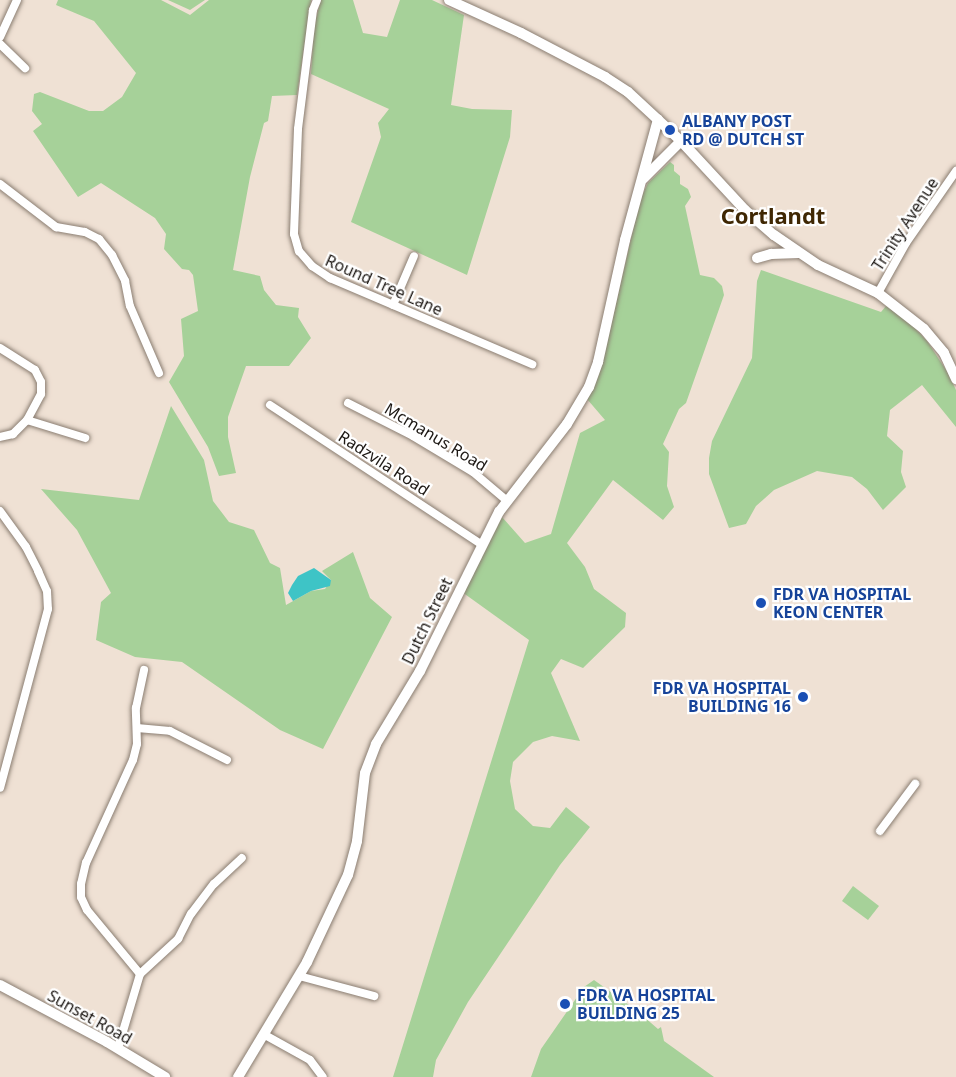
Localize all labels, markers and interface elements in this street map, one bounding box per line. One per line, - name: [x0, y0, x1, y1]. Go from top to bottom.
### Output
- place label: ALBANY POST RD @ DUTCH ST: [682, 111, 804, 149]
- marker: ALBANY POST RD @ DUTCH ST: [663, 123, 677, 137]
- street label: Trinity Avenue: [868, 174, 942, 274]
- district label: Cortlandt: [721, 203, 825, 229]
- street label: Round Tree Lane: [322, 251, 446, 319]
- street label: Mcmanus Road: [381, 399, 491, 475]
- street label: Radzvila Road: [335, 427, 433, 499]
- street label: Dutch Street: [398, 575, 456, 667]
- place label: FDR VA HOSPITAL KEON CENTER: [773, 584, 911, 622]
- marker: FDR VA HOSPITAL KEON CENTER: [754, 596, 768, 610]
- place label: FDR VA HOSPITAL BUILDING 16: [653, 678, 791, 716]
- marker: FDR VA HOSPITAL BUILDING 16: [796, 690, 810, 704]
- place label: FDR VA HOSPITAL BUILDING 25: [577, 985, 715, 1023]
- street label: Sunset Road: [44, 986, 136, 1048]
- marker: FDR VA HOSPITAL BUILDING 25: [558, 997, 572, 1011]

